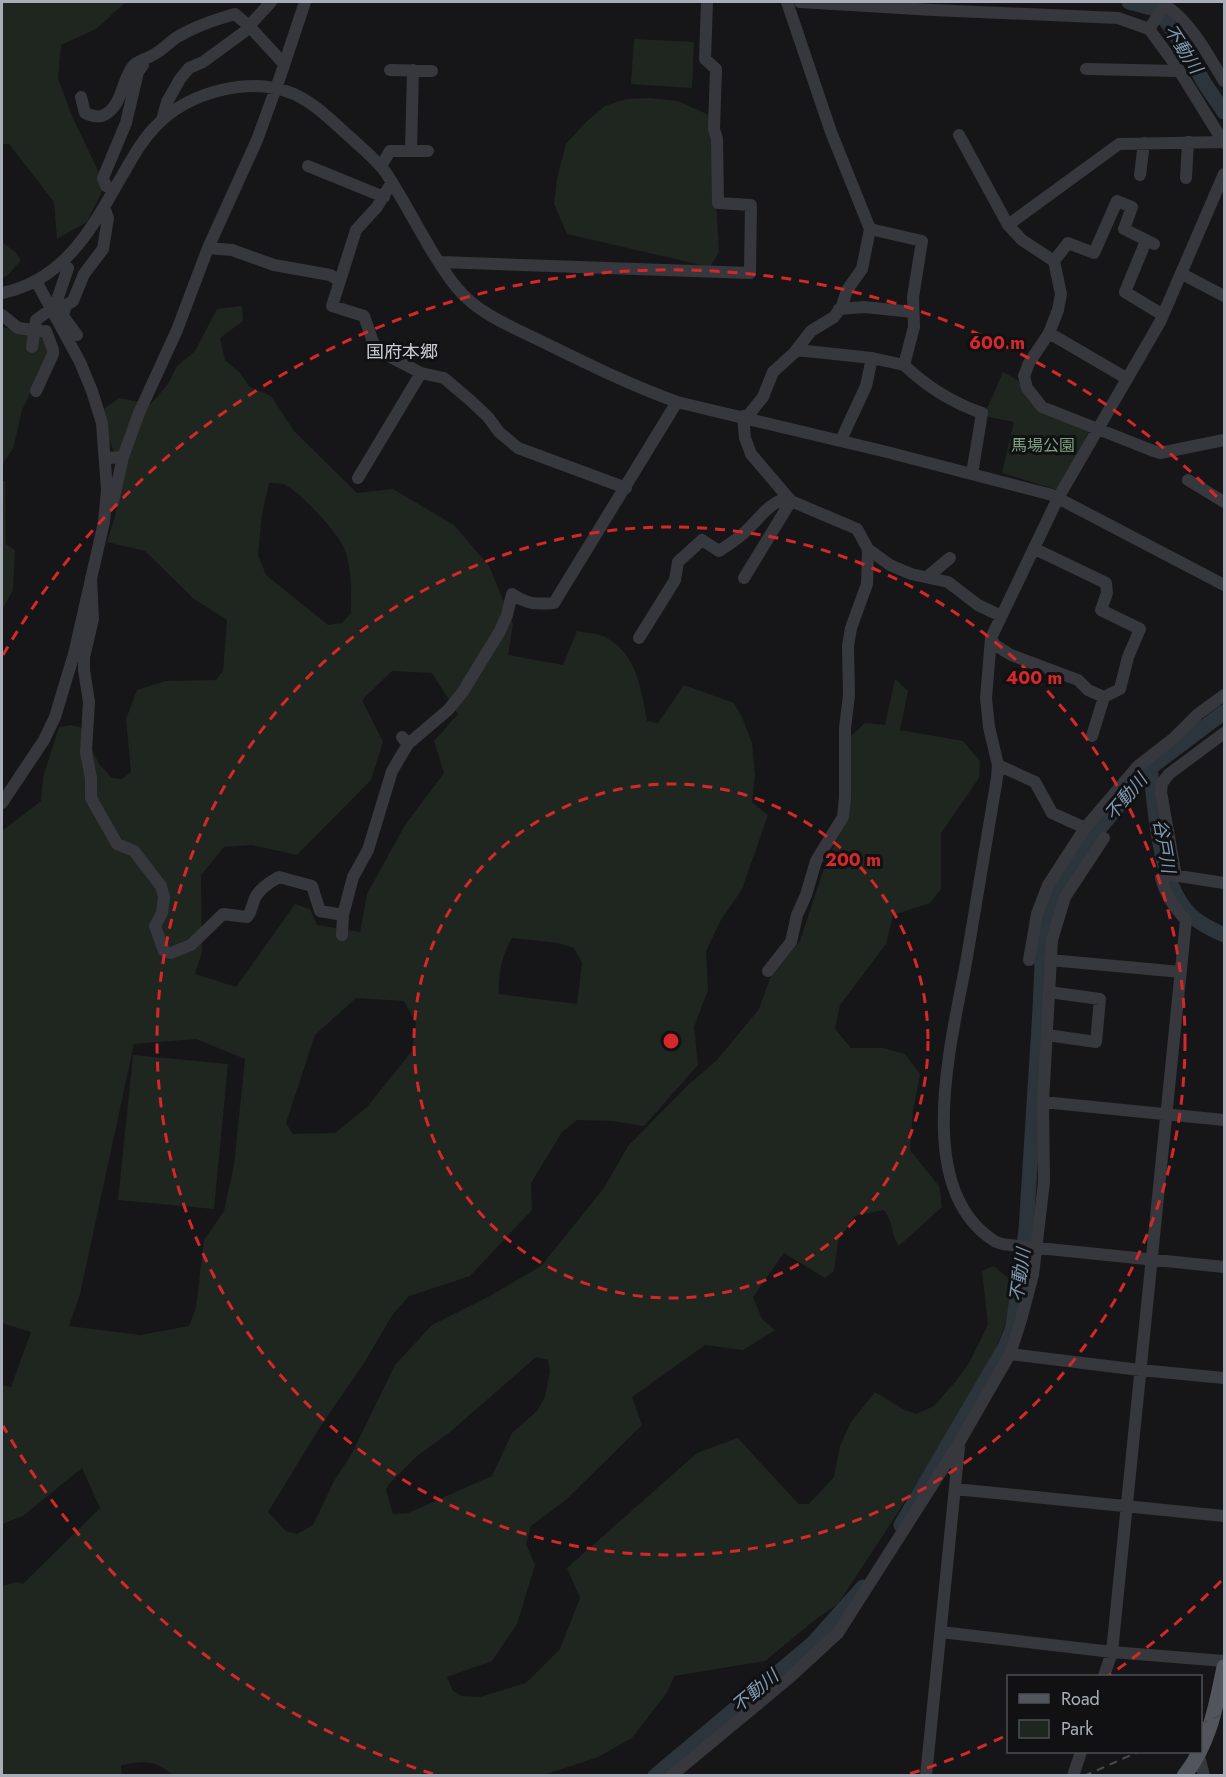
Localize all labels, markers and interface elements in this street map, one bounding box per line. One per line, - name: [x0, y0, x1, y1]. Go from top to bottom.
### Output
- water label: 不動川: [1157, 19, 1210, 80]
- text: 600 m: [969, 330, 1025, 356]
- district label: 国府本郷: [366, 339, 438, 365]
- park label: 馬場公園: [1011, 434, 1075, 457]
- text: 400 m: [1006, 665, 1062, 691]
- water label: 不動川: [1099, 766, 1155, 826]
- water label: 谷戸川: [1147, 817, 1182, 877]
- text: 200 m: [825, 847, 881, 873]
- centre of rings: [661, 1031, 681, 1051]
- water label: 不動川: [1003, 1244, 1037, 1304]
- water label: 不動川: [726, 1662, 786, 1718]
- legend: [1007, 1675, 1202, 1753]
- text: Road: [1061, 1686, 1100, 1712]
- text: Park: [1061, 1716, 1093, 1742]

